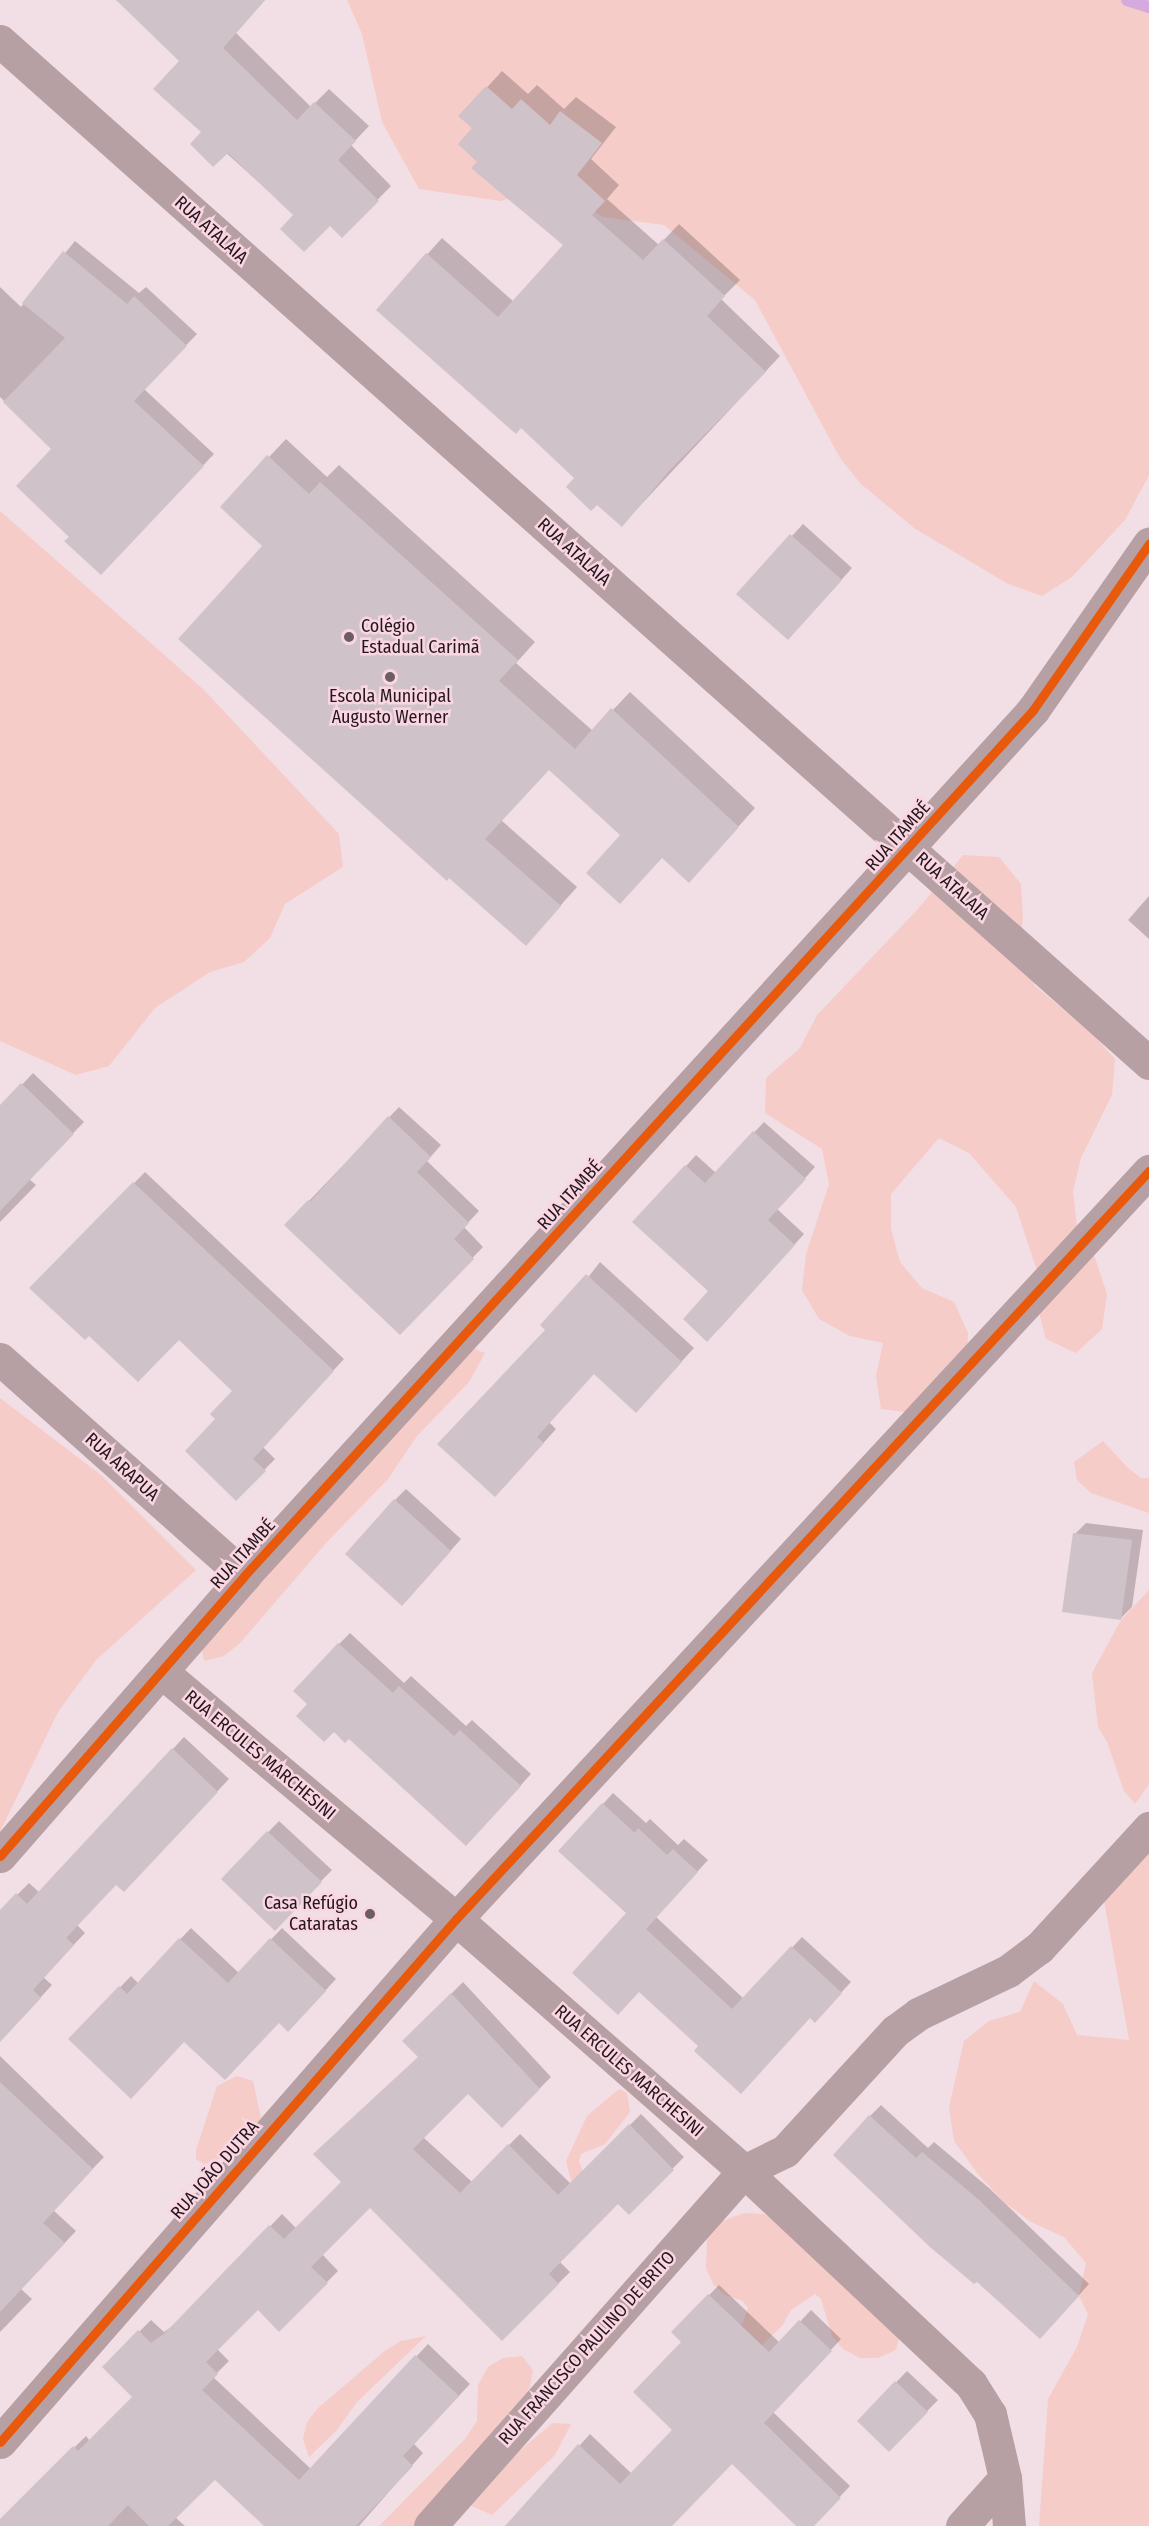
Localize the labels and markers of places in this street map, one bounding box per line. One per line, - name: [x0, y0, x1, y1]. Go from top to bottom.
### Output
- place label: Colégio Estadual Carimã: [361, 616, 480, 658]
- marker: Colégio Estadual Carimã: [342, 630, 356, 644]
- marker: Escola Municipal Augusto Werner: [383, 670, 397, 684]
- place label: Escola Municipal Augusto Werner: [329, 686, 451, 728]
- place label: Casa Refúgio Cataratas: [264, 1893, 358, 1936]
- marker: Casa Refúgio Cataratas: [363, 1907, 377, 1921]

